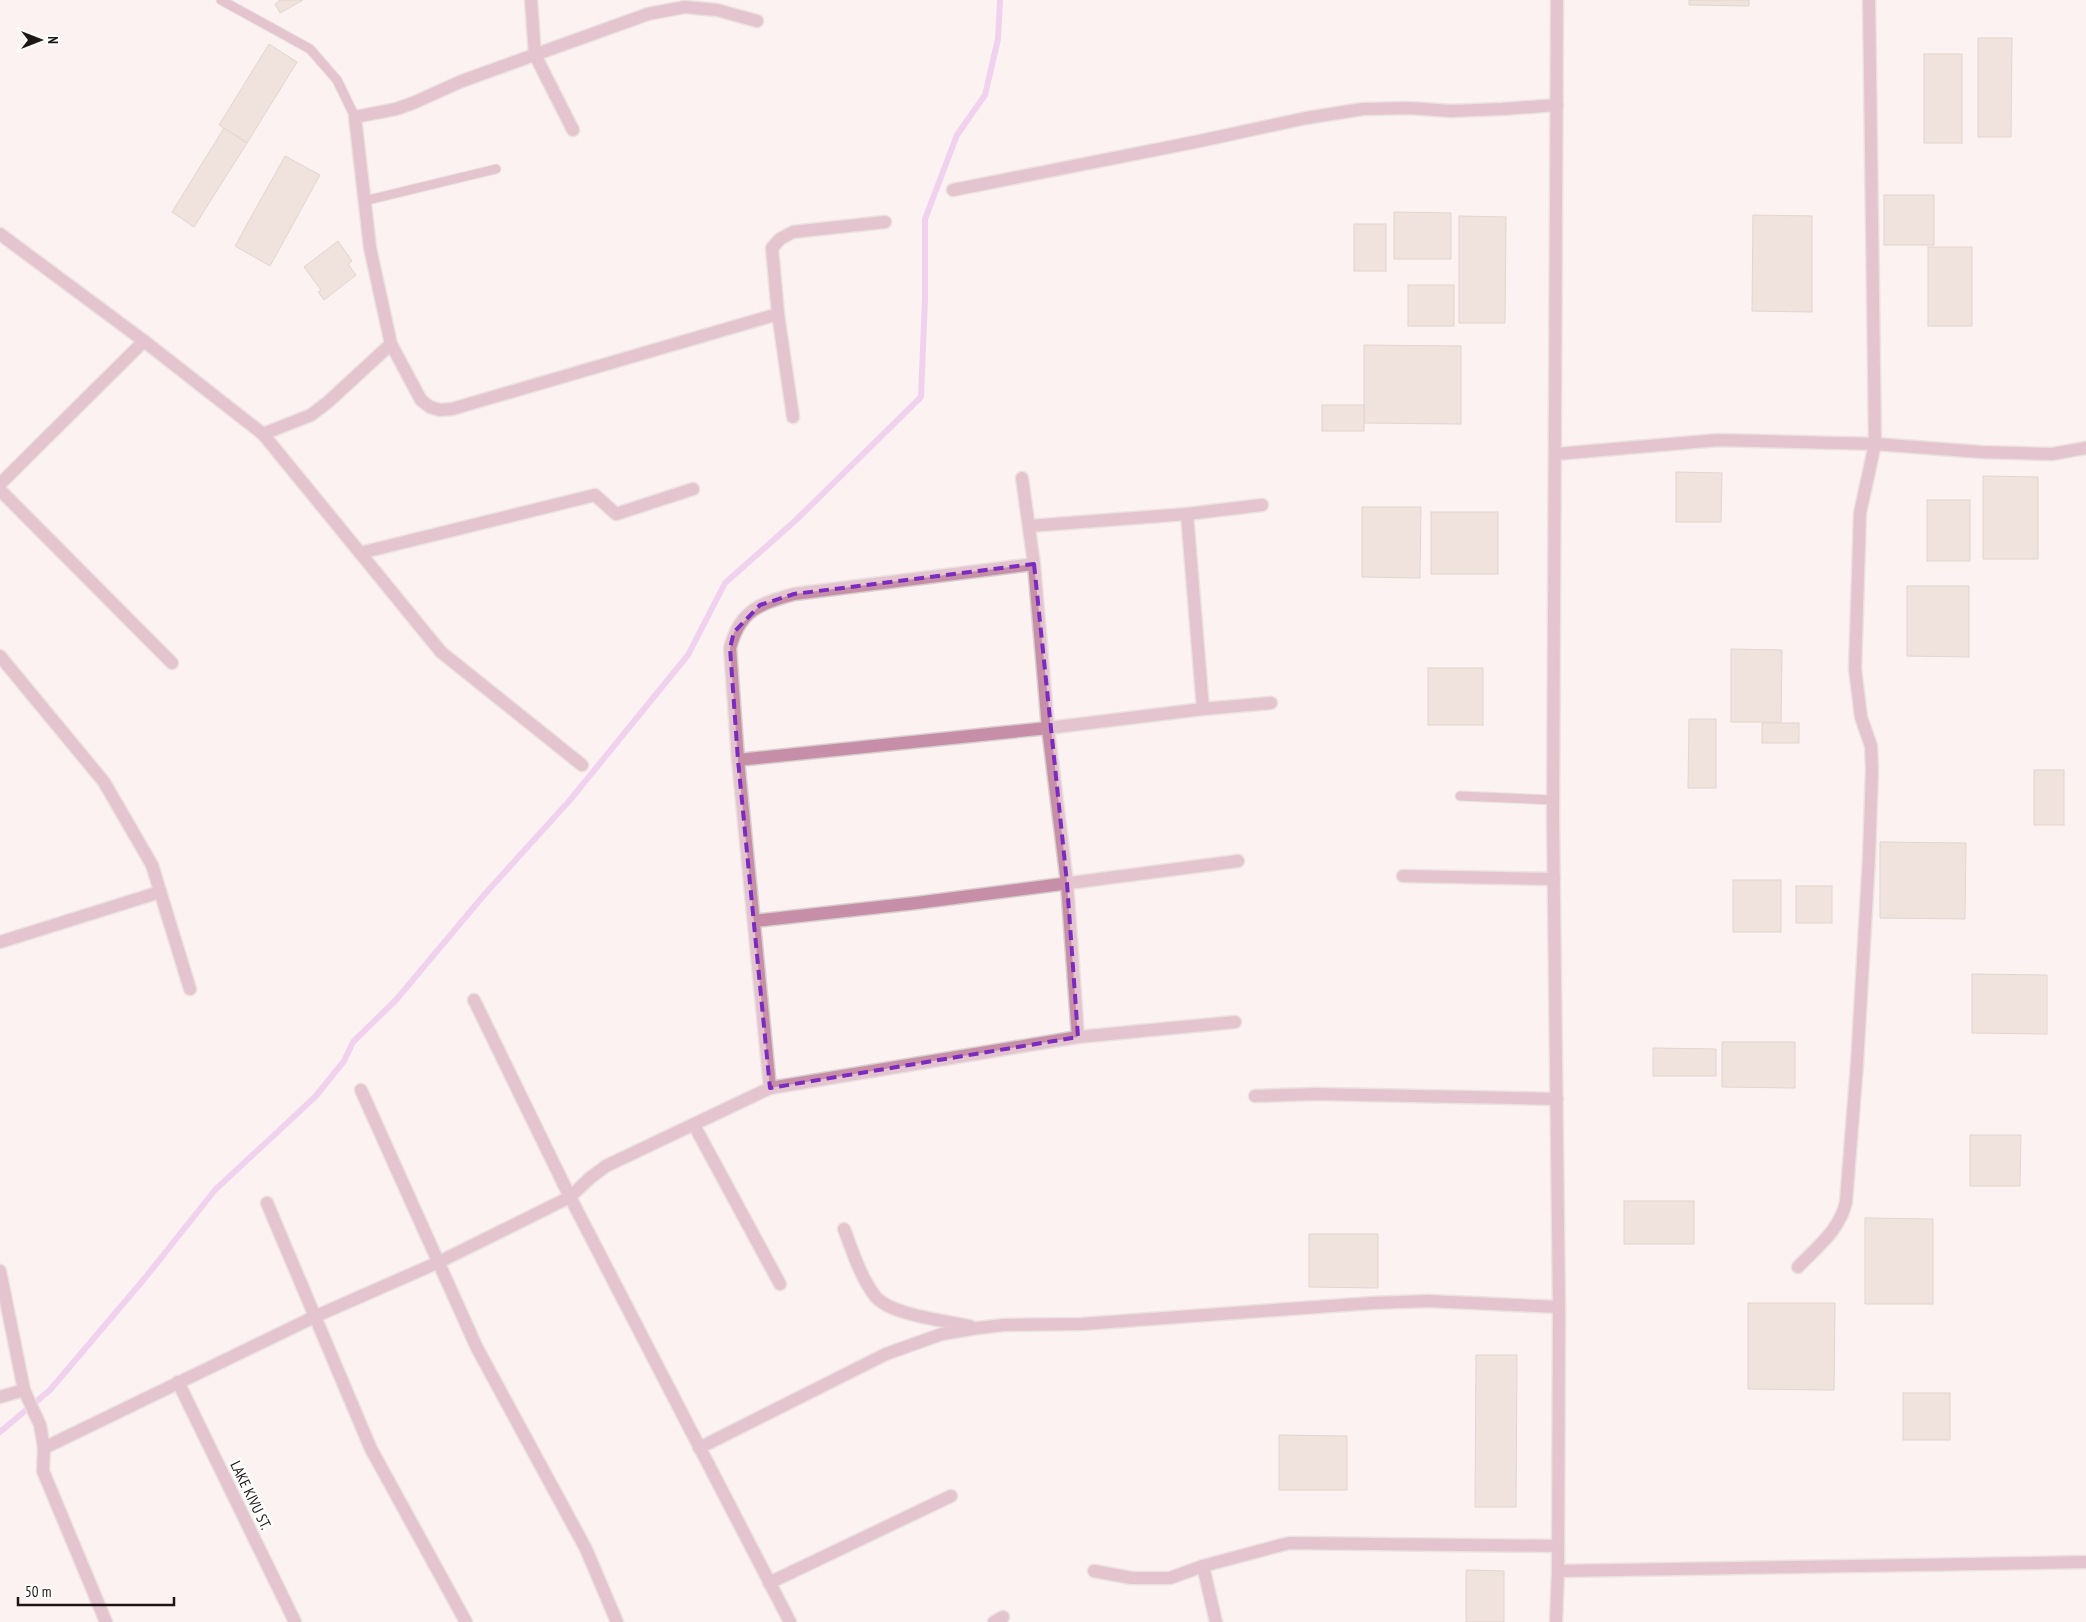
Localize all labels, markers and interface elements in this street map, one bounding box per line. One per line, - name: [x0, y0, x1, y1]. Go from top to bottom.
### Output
- north arrow: [15, 15, 65, 65]
- text: N: [44, 36, 62, 44]
- street label: LAKE KIVU ST.: [226, 1458, 276, 1533]
- scale bar: [18, 1574, 174, 1606]
- text: 50 m: [25, 1582, 51, 1601]

